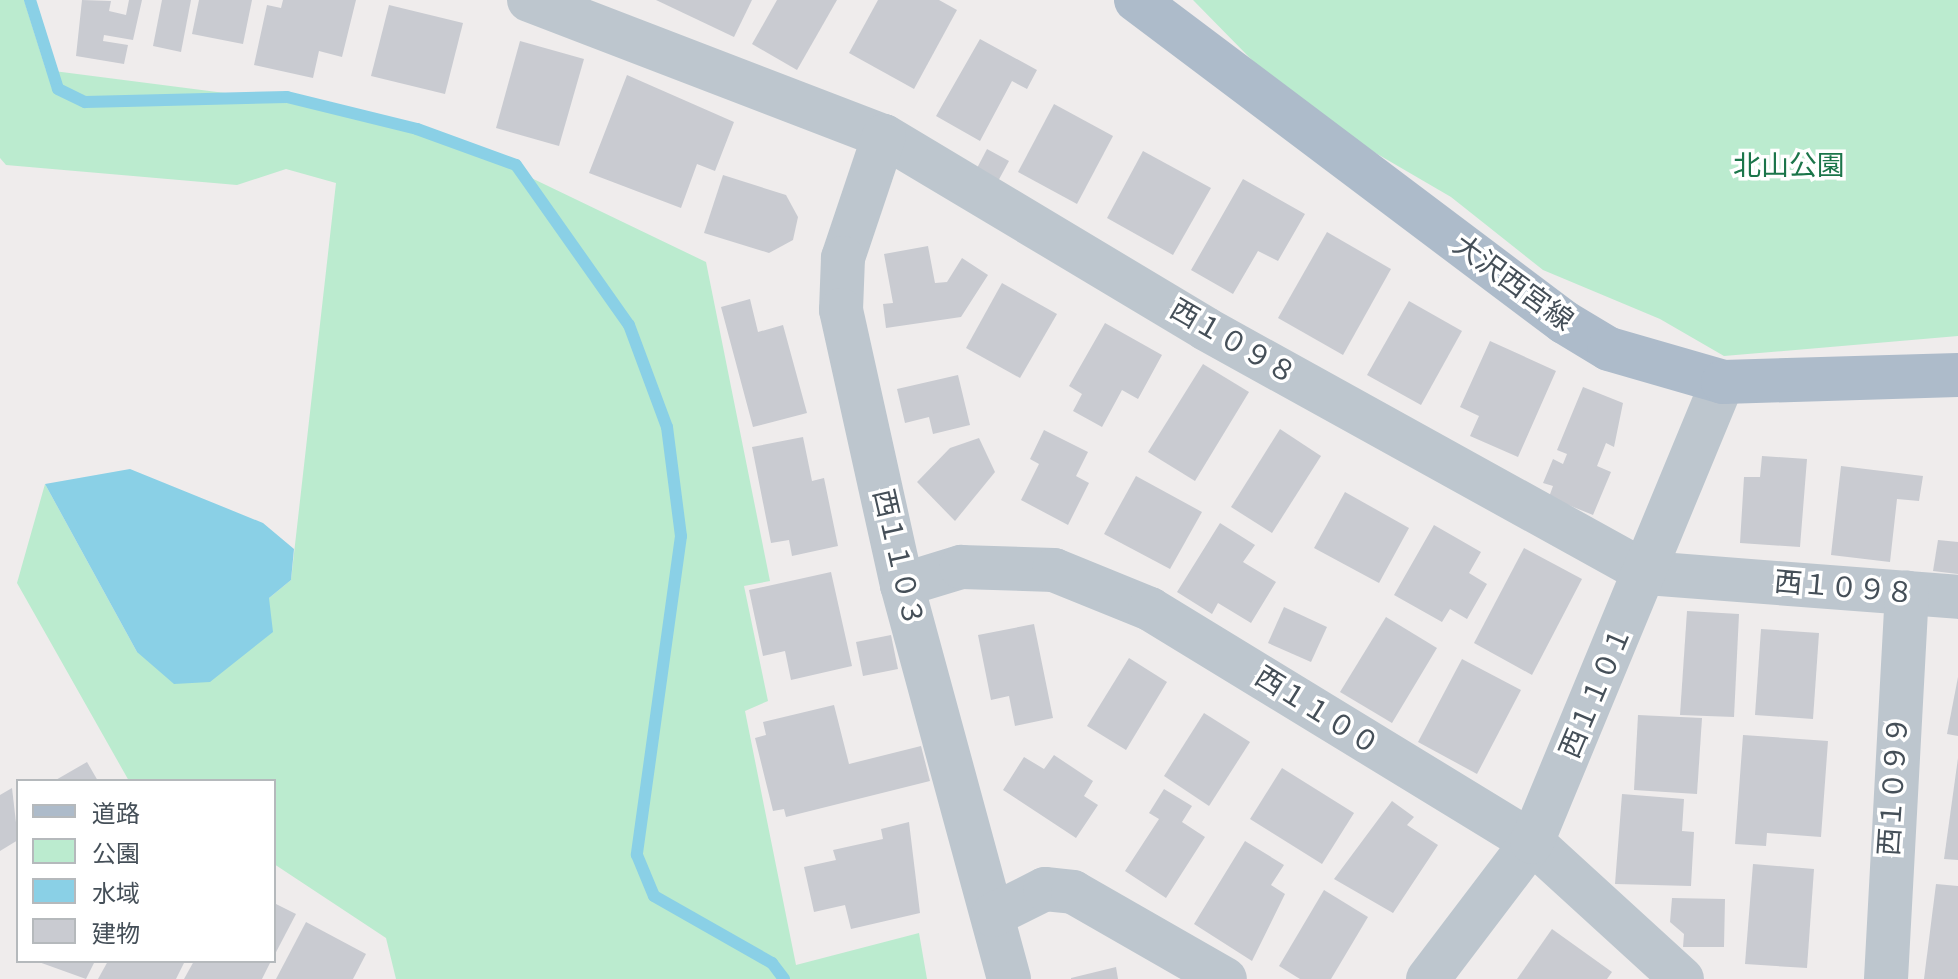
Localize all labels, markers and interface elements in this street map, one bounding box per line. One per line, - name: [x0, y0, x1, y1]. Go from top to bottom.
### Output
- park label: 北山公園: [1733, 149, 1845, 183]
- street label: 大沢西宮線: [1446, 228, 1580, 338]
- street label: 西１０９８: [1164, 292, 1302, 392]
- street label: 西１１０３: [866, 486, 930, 630]
- street label: 西１０９８: [1773, 565, 1915, 611]
- street label: 西１１０１: [1553, 621, 1639, 763]
- street label: 西１１００: [1249, 660, 1385, 762]
- street label: 西１０９９: [1872, 715, 1916, 857]
- legend: [16, 779, 276, 963]
- text: 道路: [92, 800, 140, 828]
- text: 公園: [92, 840, 140, 868]
- text: 水域: [92, 880, 140, 908]
- text: 建物: [92, 920, 140, 948]

